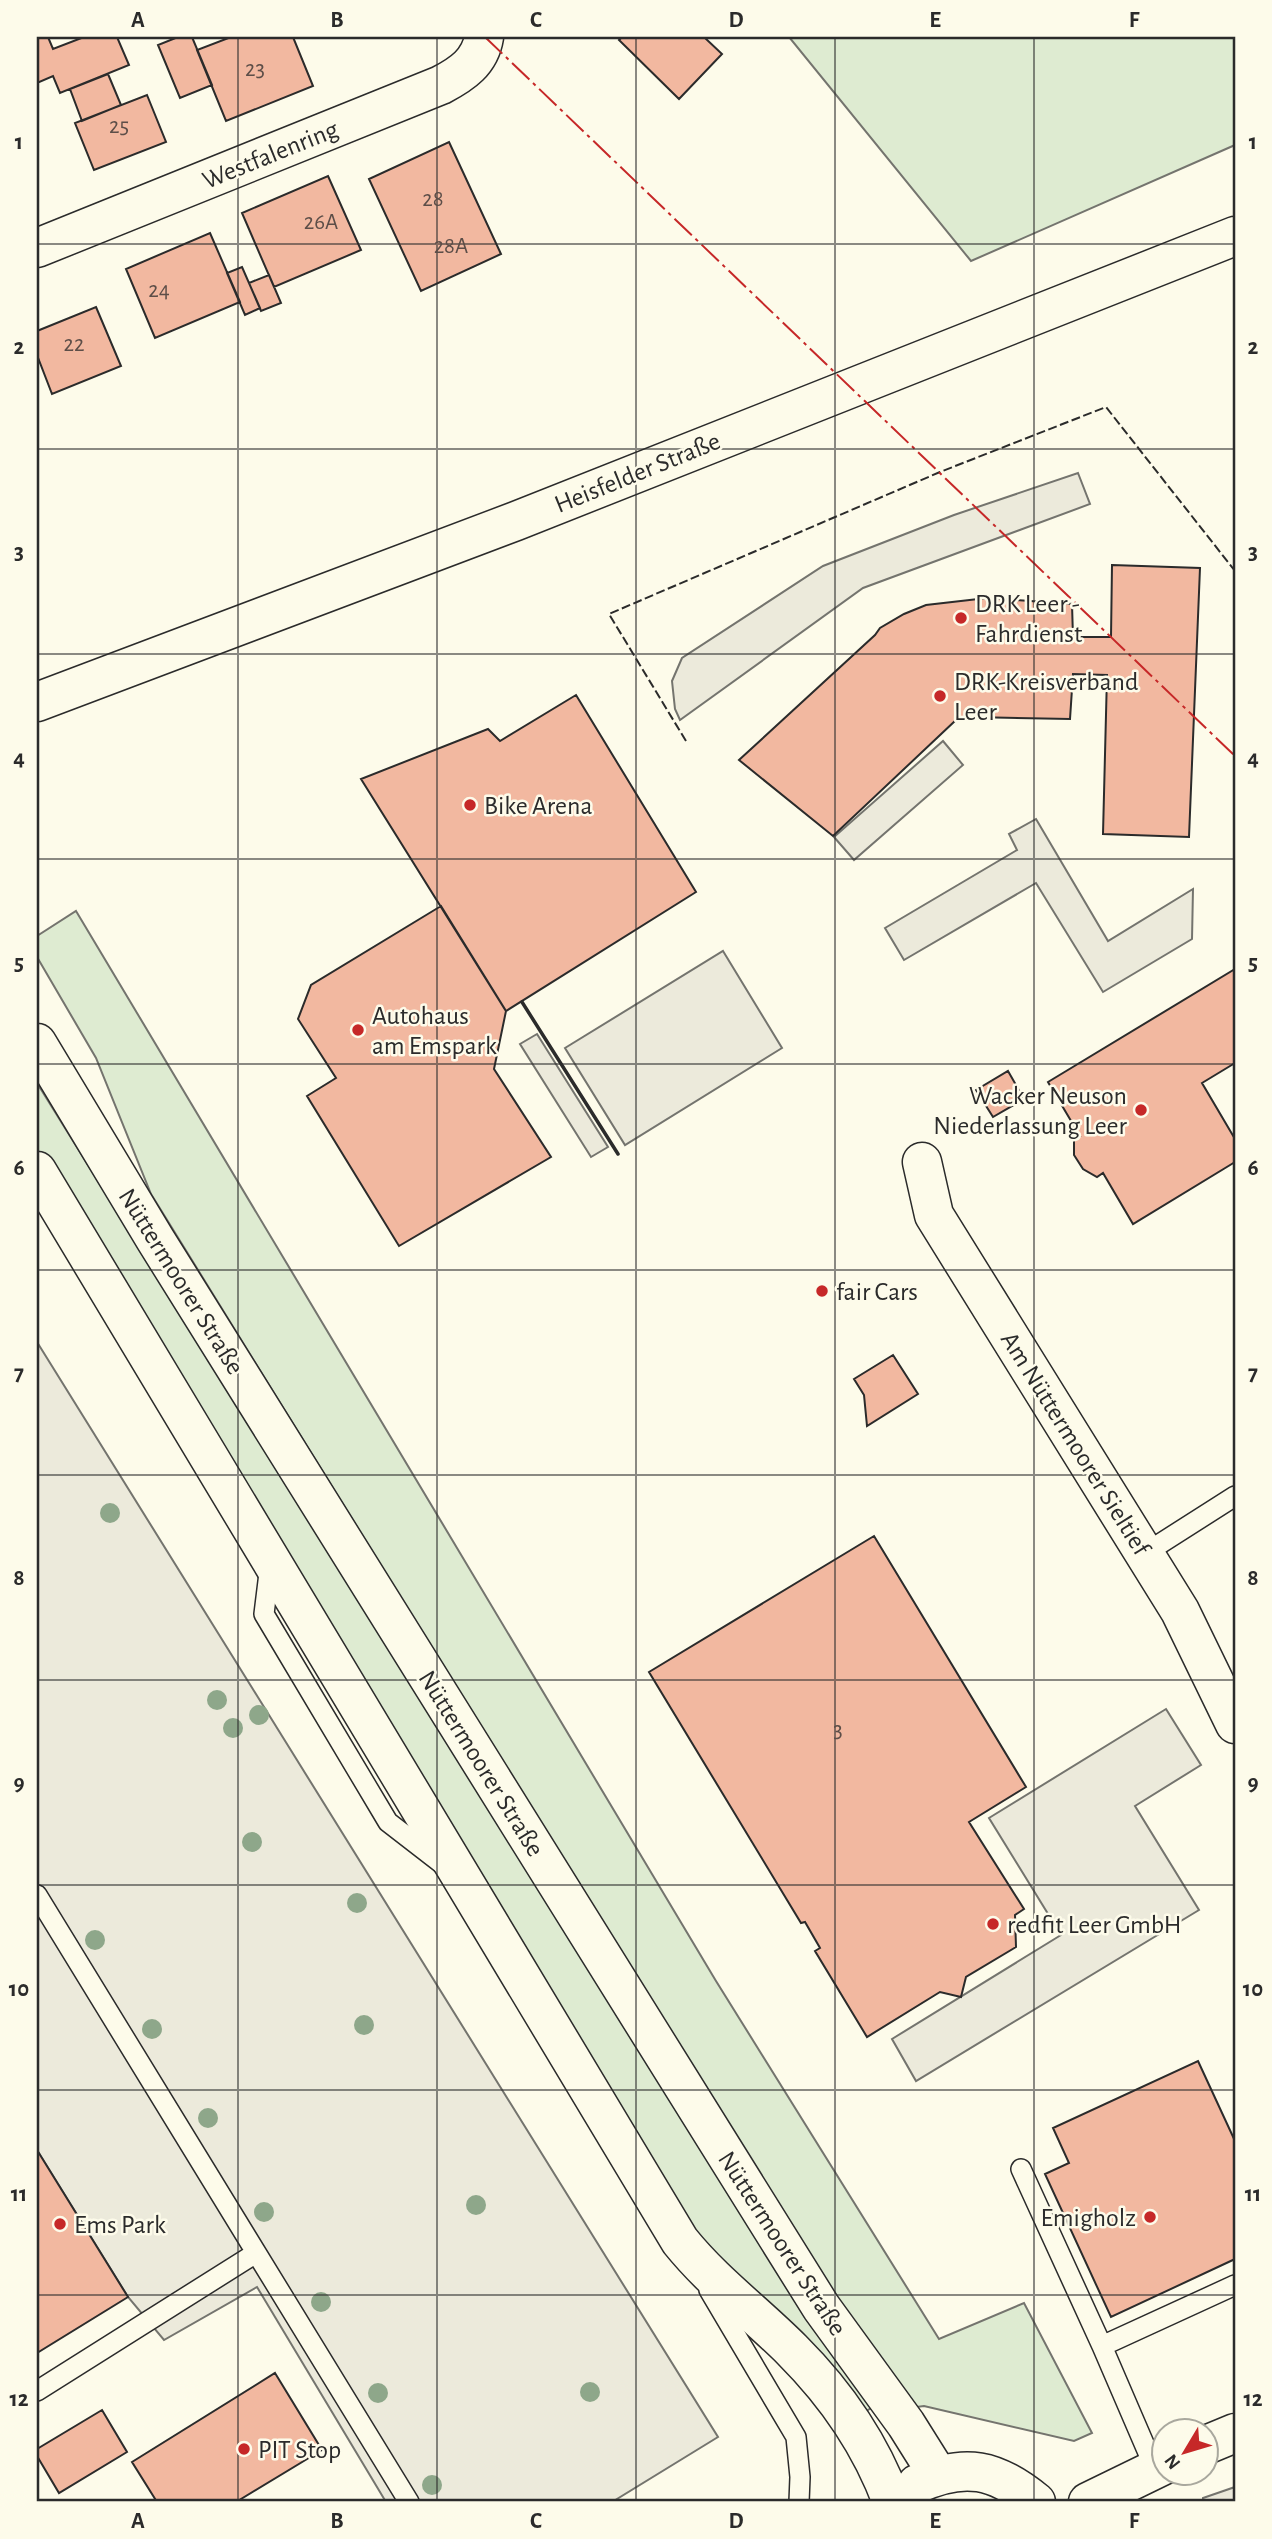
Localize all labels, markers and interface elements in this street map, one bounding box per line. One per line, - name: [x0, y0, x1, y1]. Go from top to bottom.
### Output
- text: A: [131, 9, 145, 32]
- text: B: [330, 9, 344, 32]
- text: C: [530, 9, 542, 32]
- text: D: [728, 9, 744, 32]
- text: E: [929, 9, 941, 32]
- text: F: [1129, 9, 1140, 32]
- house number: 23: [245, 58, 265, 81]
- house number: 25: [109, 115, 129, 138]
- street label: Westfalenring: [199, 116, 342, 194]
- text: 1: [15, 131, 23, 154]
- text: 1: [1249, 131, 1257, 154]
- house number: 28: [422, 188, 444, 211]
- house number: 26A: [304, 211, 338, 234]
- house number: 28A: [434, 235, 468, 258]
- house number: 24: [148, 279, 170, 302]
- house number: 22: [64, 333, 84, 356]
- text: 2: [14, 336, 25, 359]
- text: 2: [1248, 336, 1259, 359]
- street label: Heisfelder Straße: [551, 428, 724, 518]
- text: 3: [14, 541, 24, 564]
- text: 3: [1248, 541, 1258, 564]
- place label: DRK Leer - Fahrdienst: [975, 591, 1082, 647]
- marker: DRK Leer - Fahrdienst: [953, 610, 969, 626]
- place label: DRK-Kreisverband Leer: [954, 669, 1138, 725]
- marker: DRK-Kreisverband Leer: [932, 688, 948, 704]
- text: 4: [13, 747, 25, 770]
- text: 4: [1247, 747, 1259, 770]
- place label: Bike Arena: [484, 793, 593, 819]
- marker: Bike Arena: [462, 797, 478, 813]
- text: 5: [14, 952, 24, 975]
- text: 5: [1248, 952, 1258, 975]
- place label: Autohaus am Emspark: [372, 1003, 497, 1059]
- marker: Autohaus am Emspark: [350, 1022, 366, 1038]
- place label: Wacker Neuson Niederlassung Leer: [933, 1083, 1128, 1139]
- marker: Wacker Neuson Niederlassung Leer: [1133, 1102, 1149, 1118]
- text: 6: [13, 1157, 25, 1180]
- text: 6: [1247, 1157, 1259, 1180]
- street label: Nüttermoorer Straße: [114, 1184, 249, 1379]
- place label: fair Cars: [836, 1279, 918, 1305]
- marker: fair Cars: [814, 1283, 830, 1299]
- street label: Am Nüttermoorer Sieltief: [996, 1327, 1156, 1562]
- text: 7: [14, 1362, 24, 1385]
- text: 7: [1248, 1362, 1258, 1385]
- text: 8: [13, 1567, 25, 1590]
- text: 8: [1247, 1567, 1259, 1590]
- street label: Nüttermoorer Straße: [414, 1666, 549, 1861]
- house number: 3: [833, 1719, 843, 1742]
- text: 9: [13, 1772, 25, 1795]
- text: 9: [1247, 1772, 1259, 1795]
- place label: redfit Leer GmbH: [1007, 1912, 1181, 1938]
- marker: redfit Leer GmbH: [985, 1916, 1001, 1932]
- text: 10: [9, 1978, 29, 2001]
- text: 10: [1243, 1978, 1263, 2001]
- street label: Nüttermoorer Straße: [713, 2147, 851, 2340]
- text: 11: [11, 2183, 27, 2206]
- text: 11: [1245, 2183, 1261, 2206]
- place label: Emigholz: [1041, 2205, 1136, 2231]
- marker: Emigholz: [1142, 2209, 1158, 2225]
- place label: Ems Park: [74, 2212, 166, 2238]
- marker: Ems Park: [52, 2216, 68, 2232]
- text: 12: [9, 2388, 29, 2411]
- text: 12: [1243, 2388, 1263, 2411]
- north arrow: [1150, 2416, 1220, 2486]
- place label: PIT Stop: [258, 2437, 341, 2463]
- marker: PIT Stop: [236, 2441, 252, 2457]
- text: N: [1161, 2450, 1184, 2473]
- text: A: [131, 2510, 145, 2533]
- text: B: [330, 2510, 344, 2533]
- text: C: [530, 2510, 542, 2533]
- text: D: [728, 2510, 744, 2533]
- text: E: [929, 2510, 941, 2533]
- text: F: [1129, 2510, 1140, 2533]

